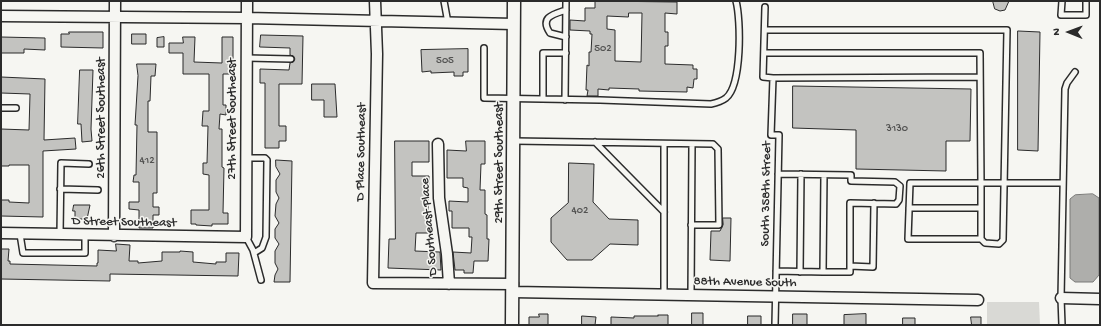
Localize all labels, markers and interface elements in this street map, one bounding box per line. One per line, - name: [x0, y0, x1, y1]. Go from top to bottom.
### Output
- north arrow: [1049, 12, 1089, 52]
- text: N: [1051, 28, 1063, 35]
- house number: 502: [594, 42, 612, 56]
- house number: 505: [436, 54, 454, 68]
- street label: 26th Street Southeast: [94, 57, 110, 179]
- street label: 27th Street Southeast: [225, 58, 241, 180]
- street label: 29th Street Southeast: [492, 102, 508, 224]
- street label: D Place Southeast: [353, 103, 371, 201]
- house number: 3130: [886, 122, 908, 136]
- street label: South 358th Street: [758, 141, 776, 247]
- house number: 412: [139, 154, 155, 168]
- street label: D Southeast Place: [418, 177, 442, 277]
- house number: 402: [572, 204, 588, 218]
- street label: D Street Southeast: [72, 214, 176, 232]
- street label: 88th Avenue South: [693, 274, 797, 292]

